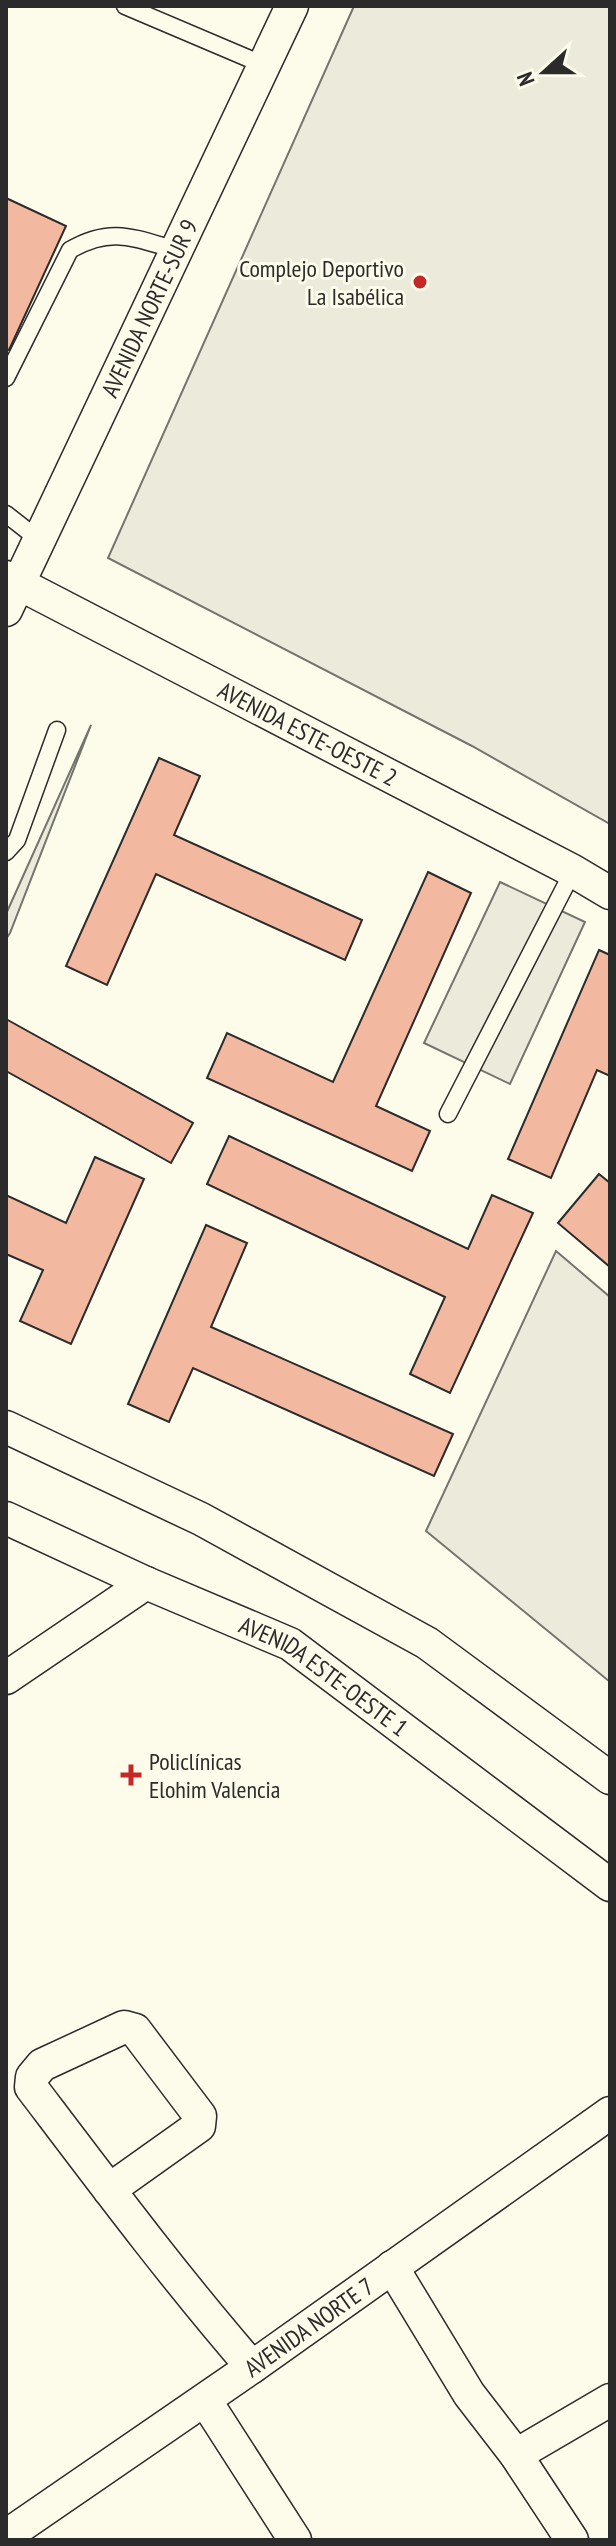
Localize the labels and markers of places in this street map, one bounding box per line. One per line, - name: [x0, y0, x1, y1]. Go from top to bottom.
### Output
- place label: Complejo Deportivo La Isabélica: [239, 253, 404, 312]
- marker: Complejo Deportivo La Isabélica: [411, 273, 429, 291]
- place label: Policlínicas Elohim Valencia: [149, 1746, 280, 1805]
- marker: Policlínicas Elohim Valencia: [120, 1764, 142, 1786]

